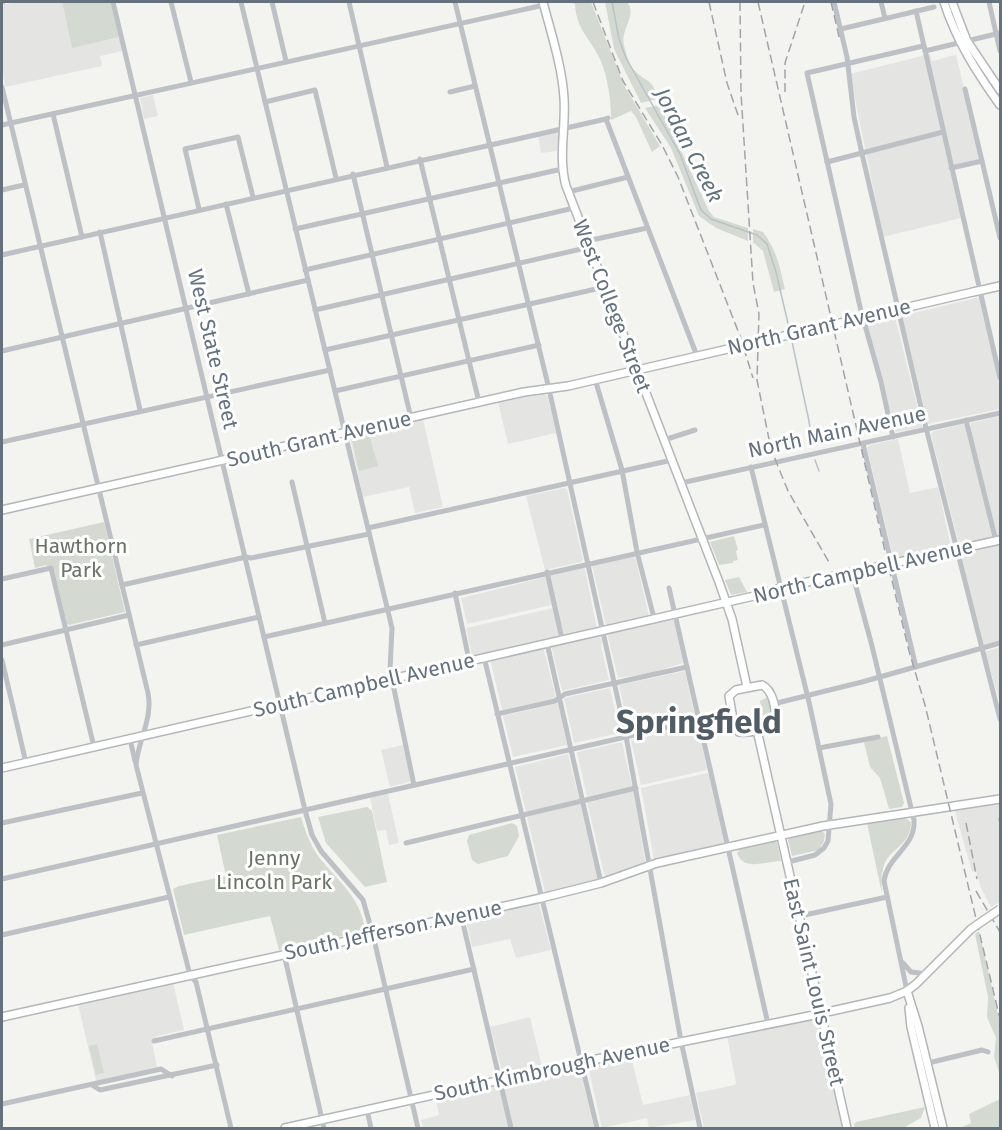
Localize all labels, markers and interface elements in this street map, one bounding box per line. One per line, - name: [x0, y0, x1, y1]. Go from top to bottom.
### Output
- water label: Jordan Creek: [648, 82, 729, 207]
- street label: West College Street: [567, 216, 657, 397]
- street label: West State Street: [182, 267, 244, 432]
- street label: North Grant Avenue: [725, 293, 913, 361]
- street label: North Main Avenue: [746, 400, 928, 464]
- street label: South Grant Avenue: [224, 405, 414, 473]
- park label: Hawthorn Park: [34, 533, 128, 583]
- street label: North Campbell Avenue: [750, 533, 976, 609]
- street label: South Campbell Avenue: [251, 647, 477, 723]
- district label: Springfield: [616, 702, 782, 742]
- park label: Jenny Lincoln Park: [216, 845, 332, 895]
- street label: East Saint Louis Street: [777, 876, 851, 1089]
- street label: South Jefferson Avenue: [282, 894, 504, 966]
- street label: South Kimbrough Avenue: [432, 1031, 672, 1107]

